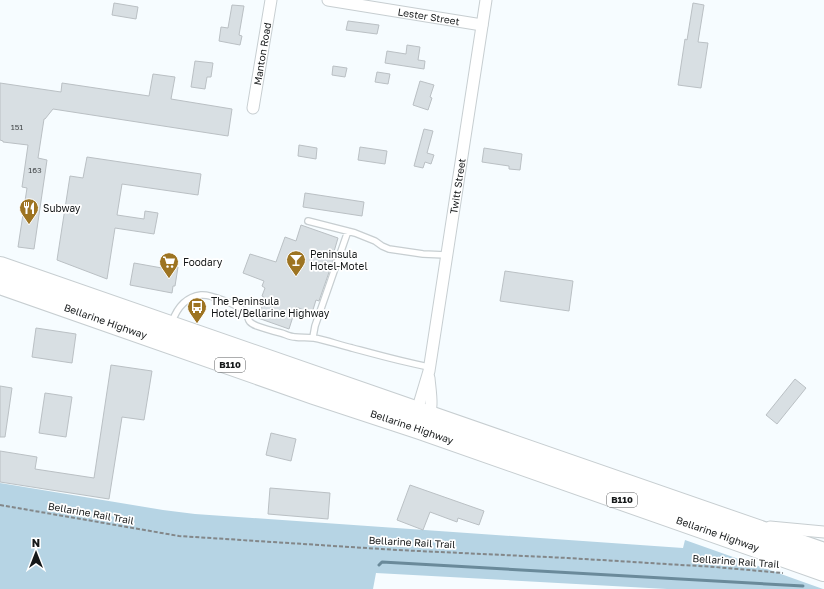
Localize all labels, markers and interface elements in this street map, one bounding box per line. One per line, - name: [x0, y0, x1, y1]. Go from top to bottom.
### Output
- street label: Lester Street: [397, 5, 461, 27]
- street label: Manton Road: [251, 21, 273, 86]
- house number: 151: [11, 122, 23, 132]
- street label: Twitt Street: [447, 157, 468, 215]
- house number: 163: [28, 165, 42, 175]
- restaurant icon: Subway: [18, 197, 40, 225]
- place label: Subway: [43, 202, 81, 214]
- place label: Peninsula Hotel-Motel: [310, 248, 368, 272]
- bar icon: Peninsula Hotel-Motel: [285, 249, 307, 277]
- supermarket icon: Foodary: [158, 251, 180, 279]
- place label: Foodary: [183, 256, 223, 268]
- place label: The Peninsula Hotel/Bellarine Highway: [211, 295, 330, 319]
- bus stop icon: The Peninsula Hotel/Bellarine Highway: [186, 296, 208, 324]
- street label: Bellarine Highway: [63, 301, 149, 341]
- road number: B110: [215, 358, 245, 372]
- street label: Bellarine Highway: [369, 407, 456, 446]
- road number: B110: [607, 493, 637, 507]
- street label: Bellarine Rail Trail: [47, 500, 135, 526]
- street label: Bellarine Highway: [675, 514, 761, 554]
- north arrow: [16, 533, 56, 573]
- street label: Bellarine Rail Trail: [368, 534, 456, 550]
- text: N: [32, 536, 40, 549]
- street label: Bellarine Rail Trail: [692, 552, 780, 570]

